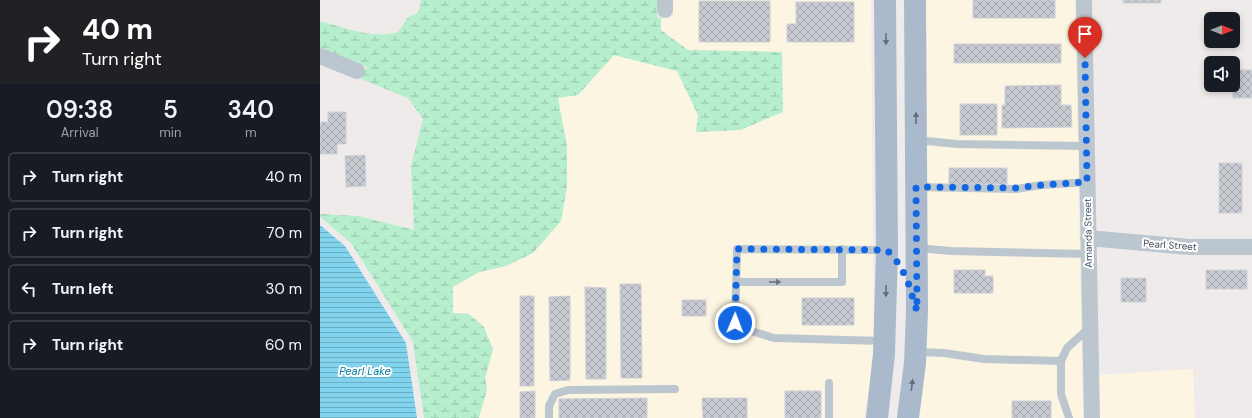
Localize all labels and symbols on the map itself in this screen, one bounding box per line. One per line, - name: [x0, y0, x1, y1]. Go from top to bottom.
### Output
- north arrow: [1204, 12, 1240, 48]
- pin: [1068, 17, 1102, 58]
- one-way arrow: [883, 33, 889, 46]
- one-way arrow: [913, 111, 919, 124]
- street label: Amanda Street: [1081, 198, 1095, 268]
- street label: Pearl Street: [1143, 237, 1197, 253]
- one-way arrow: [769, 279, 782, 285]
- one-way arrow: [883, 285, 889, 298]
- position arrow: [714, 302, 756, 344]
- water label: Pearl Lake: [339, 364, 391, 378]
- one-way arrow: [909, 379, 915, 391]

